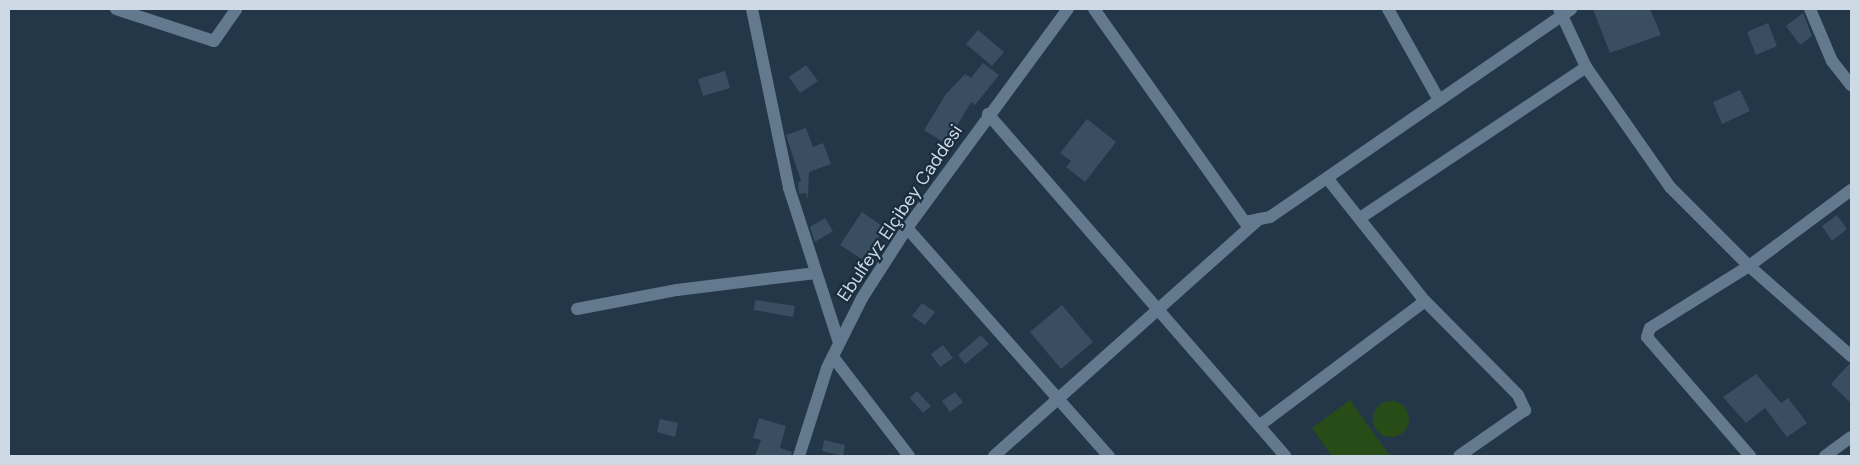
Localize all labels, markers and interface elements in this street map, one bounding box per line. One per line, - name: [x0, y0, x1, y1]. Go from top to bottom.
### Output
- street label: Ebulfeyz Elçibey Caddesi: [833, 121, 967, 305]

